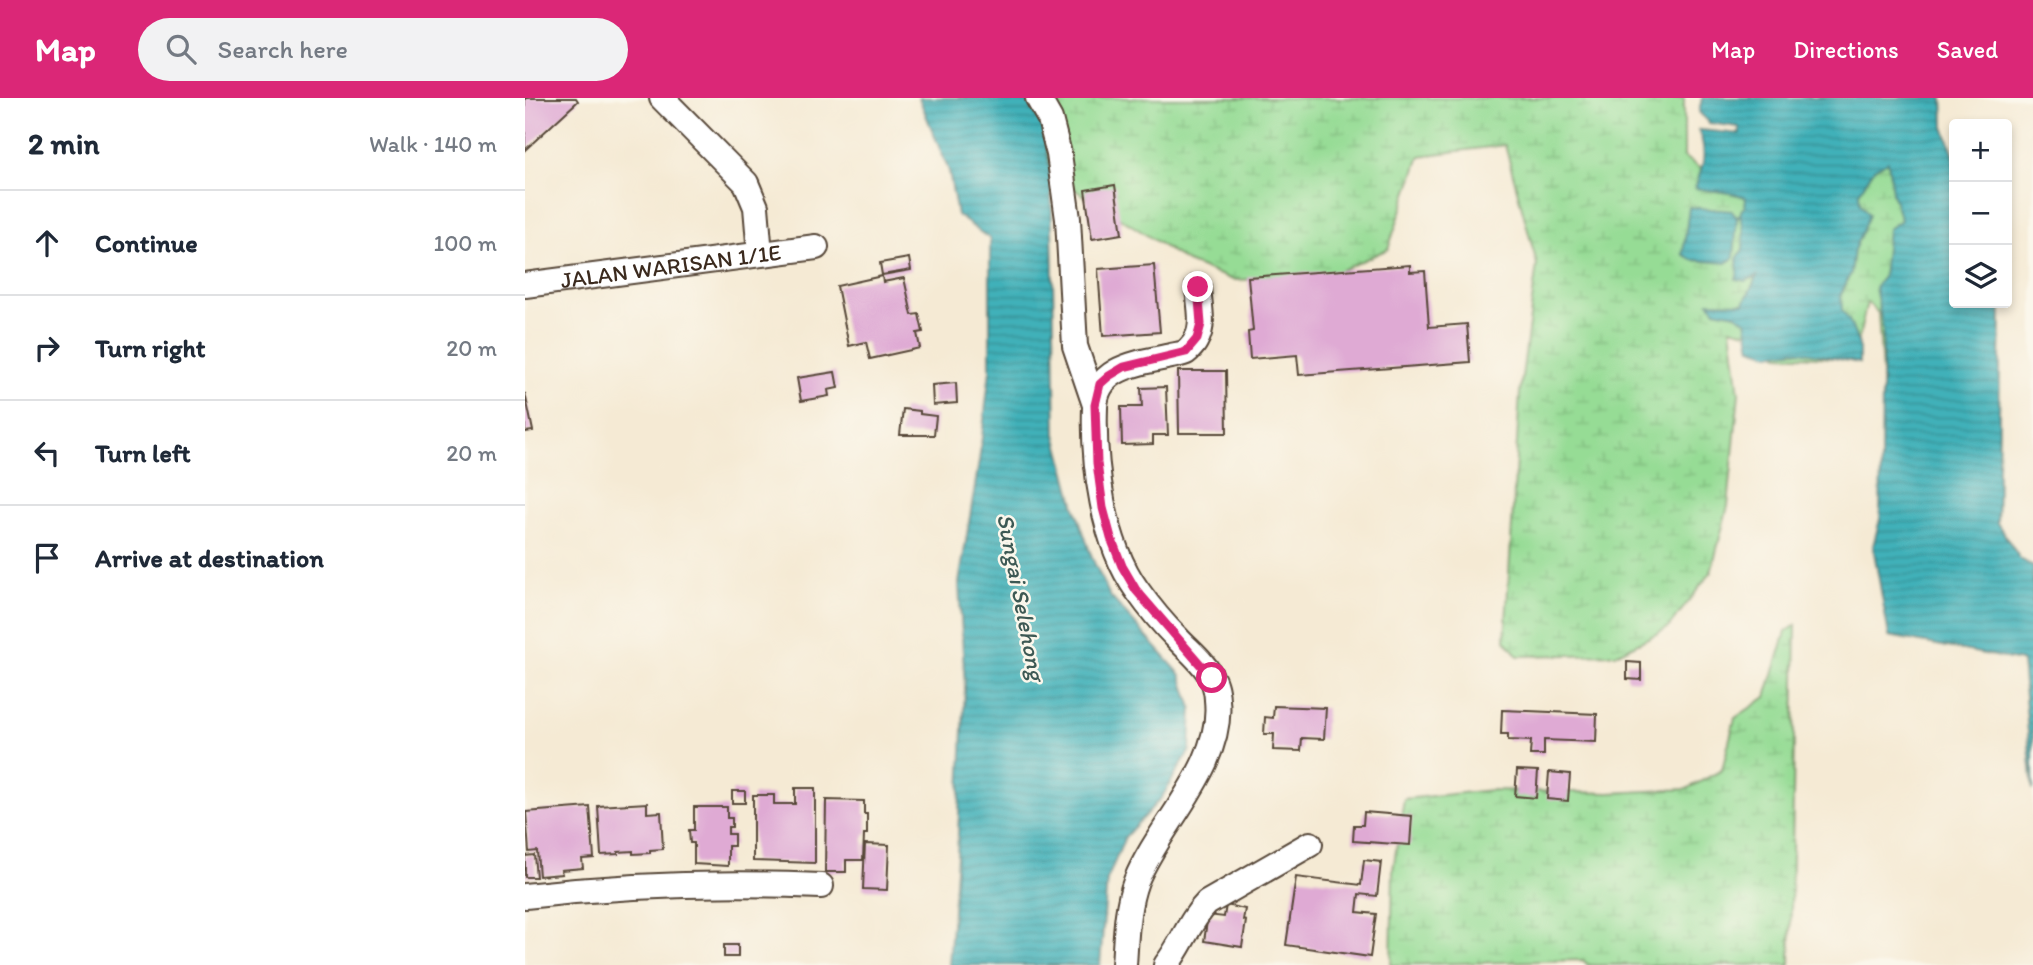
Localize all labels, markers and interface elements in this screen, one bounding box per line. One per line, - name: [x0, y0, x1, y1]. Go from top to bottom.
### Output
- search box: [138, 18, 628, 81]
- text: Map: [35, 30, 96, 69]
- icon: search: [162, 30, 200, 68]
- text: Search here: [218, 33, 348, 65]
- text: Map: [1711, 35, 1755, 64]
- text: Directions: [1793, 35, 1899, 64]
- text: Saved: [1937, 35, 1998, 64]
- map controls: [1949, 119, 2012, 308]
- button: +: [1949, 119, 2012, 182]
- text: 2 min: [28, 125, 99, 162]
- text: Walk · 140 m: [369, 130, 497, 158]
- button: −: [1949, 182, 2012, 245]
- icon: ahead: [28, 224, 66, 262]
- text: Continue: [95, 227, 198, 259]
- text: 100 m: [433, 229, 497, 257]
- street label: JALAN WARISAN 1/1E: [559, 238, 783, 294]
- button: layers: [1949, 245, 2012, 308]
- route end: [1182, 271, 1213, 302]
- icon: right: [28, 329, 66, 367]
- text: Turn right: [95, 332, 206, 364]
- text: 20 m: [446, 334, 497, 362]
- icon: left: [28, 434, 66, 472]
- text: Turn left: [95, 437, 191, 469]
- text: 20 m: [446, 439, 497, 467]
- water label: Sungai Selehong: [991, 511, 1052, 685]
- icon: arrive: [28, 539, 66, 577]
- text: Arrive at destination: [95, 542, 324, 574]
- route start: [1196, 662, 1227, 693]

